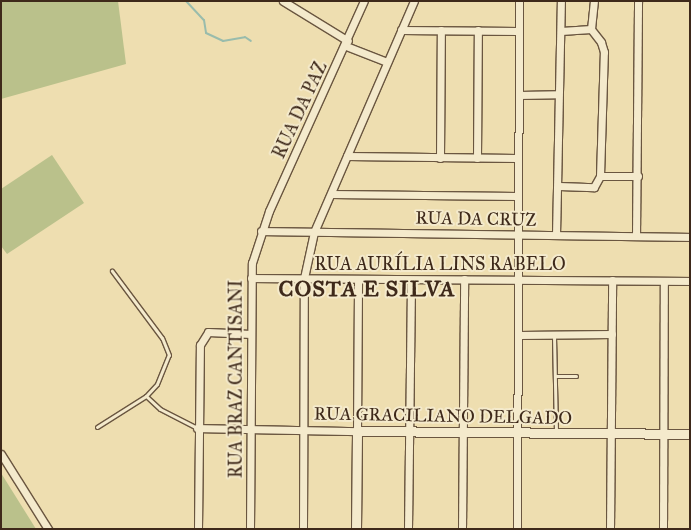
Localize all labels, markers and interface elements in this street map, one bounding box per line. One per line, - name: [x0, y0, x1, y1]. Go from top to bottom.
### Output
- street label: RUA DA PAZ: [268, 58, 332, 162]
- street label: RUA DA CRUZ: [415, 207, 537, 231]
- street label: RUA AURÍLIA LINS RABELO: [314, 253, 566, 275]
- district label: COSTA E SILVA: [277, 276, 457, 302]
- street label: RUA BRAZ CANTISANI: [225, 280, 247, 478]
- street label: RUA GRACILIANO DELGADO: [314, 403, 572, 429]

